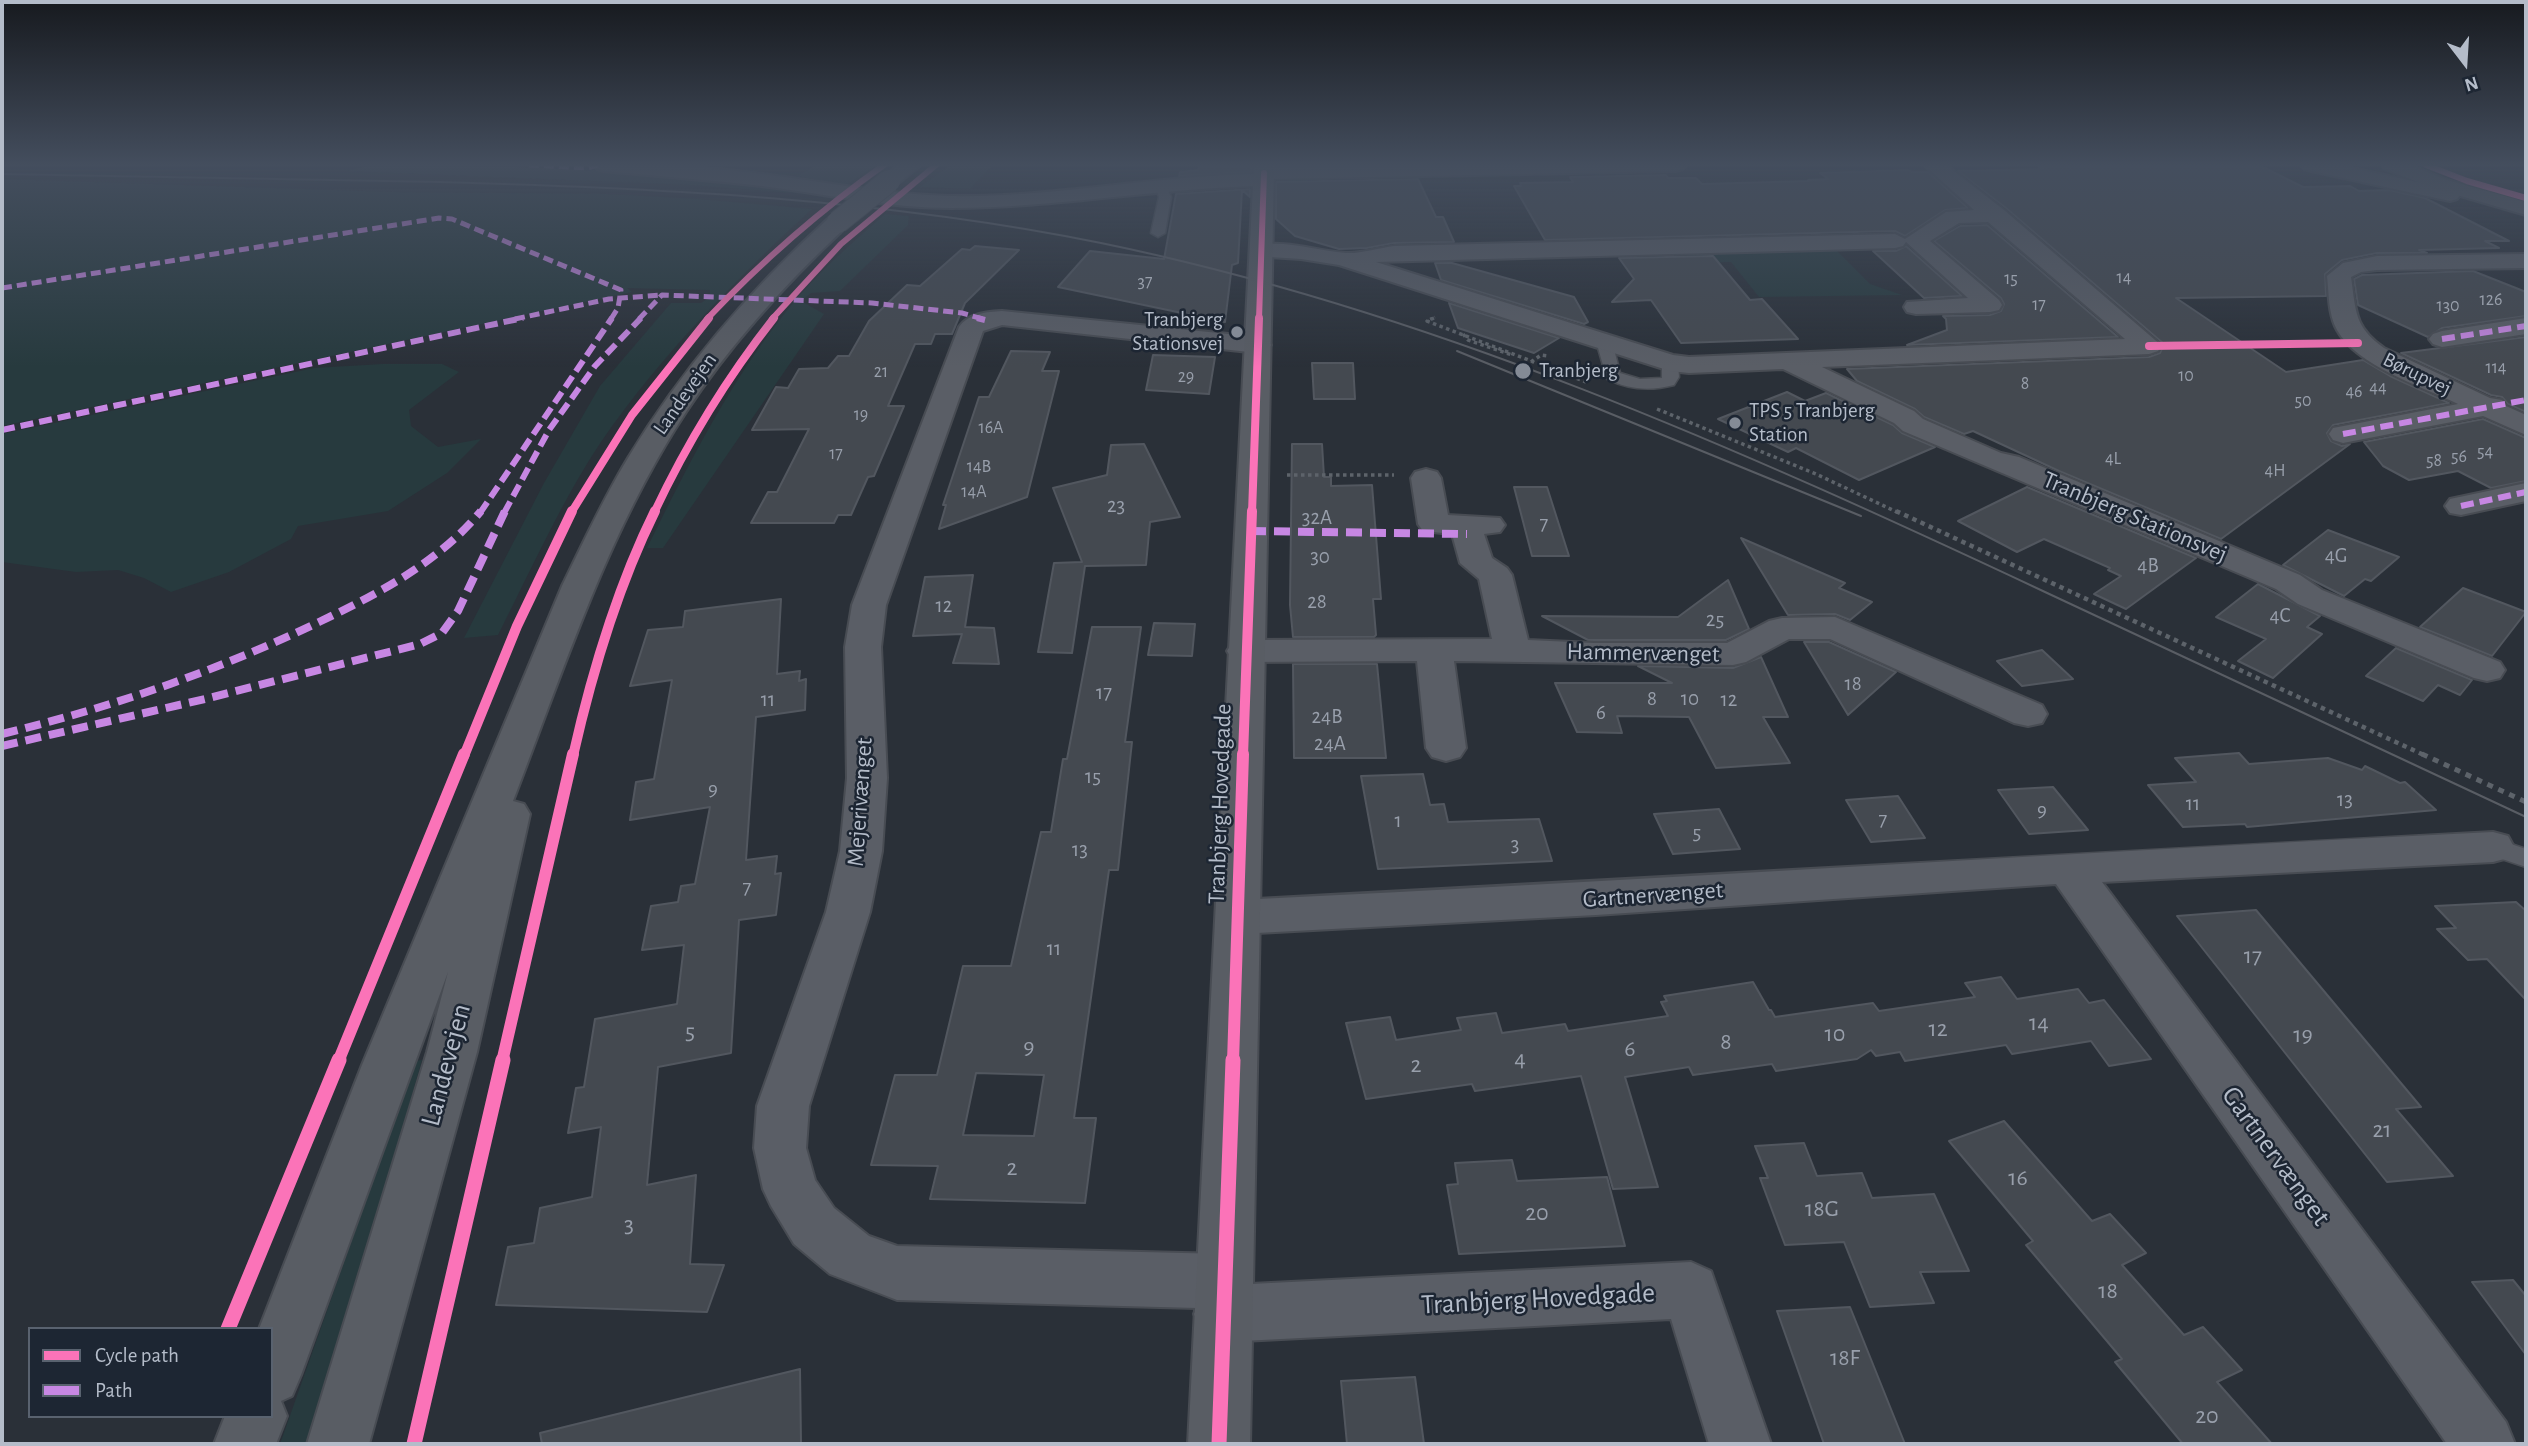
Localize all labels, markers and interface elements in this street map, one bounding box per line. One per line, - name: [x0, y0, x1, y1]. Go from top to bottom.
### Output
- north arrow: [2430, 28, 2500, 98]
- text: N: [2462, 73, 2480, 95]
- house number: 14: [2117, 267, 2131, 289]
- house number: 15: [2004, 268, 2018, 290]
- house number: 37: [1138, 271, 1152, 293]
- house number: 126: [2480, 289, 2502, 311]
- house number: 17: [2032, 294, 2046, 316]
- house number: 130: [2436, 295, 2460, 317]
- place label: Tranbjerg Stationsvej: [1132, 307, 1223, 357]
- marker: Tranbjerg Stationsvej: [1229, 324, 1245, 340]
- street label: Børupvej: [2379, 347, 2455, 401]
- street label: Landevejen: [648, 348, 722, 440]
- house number: 114: [2485, 357, 2507, 379]
- place label: Tranbjerg: [1539, 358, 1618, 384]
- house number: 21: [874, 361, 888, 383]
- marker: Tranbjerg: [1513, 361, 1533, 381]
- house number: 10: [2178, 365, 2194, 387]
- house number: 29: [1178, 366, 1194, 388]
- house number: 8: [2021, 373, 2029, 395]
- house number: 44: [2369, 377, 2387, 399]
- house number: 46: [2345, 381, 2363, 403]
- house number: 50: [2294, 390, 2312, 412]
- place label: TPS 5 Tranbjerg Station: [1749, 398, 1875, 448]
- house number: 19: [854, 404, 868, 426]
- marker: TPS 5 Tranbjerg Station: [1727, 415, 1743, 431]
- house number: 16A: [978, 417, 1004, 439]
- house number: 54: [2477, 441, 2493, 463]
- house number: 17: [829, 443, 843, 465]
- house number: 56: [2451, 446, 2467, 468]
- house number: 4L: [2105, 448, 2121, 470]
- house number: 58: [2426, 450, 2442, 472]
- house number: 14B: [967, 456, 991, 478]
- house number: 4H: [2265, 460, 2285, 482]
- street label: Tranbjerg Stationsvej: [2038, 465, 2232, 569]
- house number: 14A: [961, 481, 987, 503]
- house number: 23: [1107, 493, 1125, 519]
- house number: 32A: [1302, 505, 1332, 531]
- house number: 7: [1540, 511, 1548, 537]
- house number: 4G: [2325, 543, 2347, 569]
- house number: 30: [1310, 544, 1330, 570]
- house number: 4B: [2137, 553, 2159, 579]
- house number: 28: [1307, 589, 1327, 615]
- house number: 12: [936, 593, 952, 619]
- house number: 4C: [2269, 603, 2291, 629]
- house number: 25: [1706, 607, 1724, 633]
- street label: Hammervænget: [1566, 637, 1720, 669]
- house number: 18: [1844, 671, 1862, 697]
- house number: 17: [1096, 680, 1112, 706]
- house number: 8: [1647, 686, 1657, 712]
- house number: 10: [1681, 686, 1699, 712]
- house number: 11: [761, 687, 775, 713]
- house number: 12: [1721, 687, 1737, 713]
- house number: 6: [1596, 700, 1606, 726]
- street label: Tranbjerg Hovedgade: [1202, 703, 1238, 905]
- house number: 24B: [1312, 704, 1342, 730]
- house number: 24A: [1314, 731, 1346, 757]
- street label: Mejerivænget: [841, 736, 879, 868]
- house number: 15: [1085, 764, 1101, 790]
- house number: 9: [708, 776, 718, 802]
- house number: 13: [2337, 787, 2353, 813]
- house number: 11: [2186, 791, 2200, 817]
- house number: 9: [2037, 797, 2047, 823]
- house number: 7: [1879, 807, 1887, 833]
- house number: 1: [1394, 808, 1402, 834]
- house number: 5: [1693, 820, 1701, 846]
- house number: 3: [1511, 832, 1519, 858]
- house number: 13: [1072, 837, 1088, 863]
- house number: 7: [743, 875, 751, 901]
- street label: Gartnervænget: [1582, 876, 1724, 914]
- house number: 11: [1047, 936, 1061, 962]
- house number: 17: [2244, 942, 2262, 970]
- street label: Landevejen: [414, 1000, 478, 1130]
- house number: 14: [2029, 1009, 2049, 1037]
- house number: 12: [1928, 1015, 1948, 1043]
- house number: 5: [685, 1018, 695, 1046]
- house number: 10: [1825, 1020, 1845, 1048]
- house number: 19: [2293, 1021, 2313, 1049]
- house number: 8: [1720, 1028, 1732, 1056]
- house number: 9: [1023, 1033, 1035, 1061]
- house number: 6: [1624, 1035, 1636, 1063]
- house number: 4: [1514, 1045, 1526, 1073]
- house number: 2: [1411, 1051, 1421, 1079]
- street label: Gartnervænget: [2214, 1080, 2338, 1232]
- house number: 21: [2372, 1116, 2392, 1144]
- house number: 2: [1007, 1154, 1017, 1182]
- house number: 16: [2008, 1164, 2028, 1192]
- house number: 18G: [1805, 1195, 1839, 1223]
- house number: 20: [1525, 1199, 1549, 1227]
- house number: 3: [624, 1211, 634, 1239]
- street label: Tranbjerg Hovedgade: [1420, 1276, 1656, 1322]
- house number: 18: [2098, 1277, 2118, 1305]
- legend: [28, 1327, 273, 1418]
- house number: 18F: [1830, 1344, 1860, 1372]
- text: Cycle path: [95, 1345, 179, 1366]
- text: Path: [95, 1380, 133, 1401]
- house number: 20: [2195, 1402, 2219, 1430]

